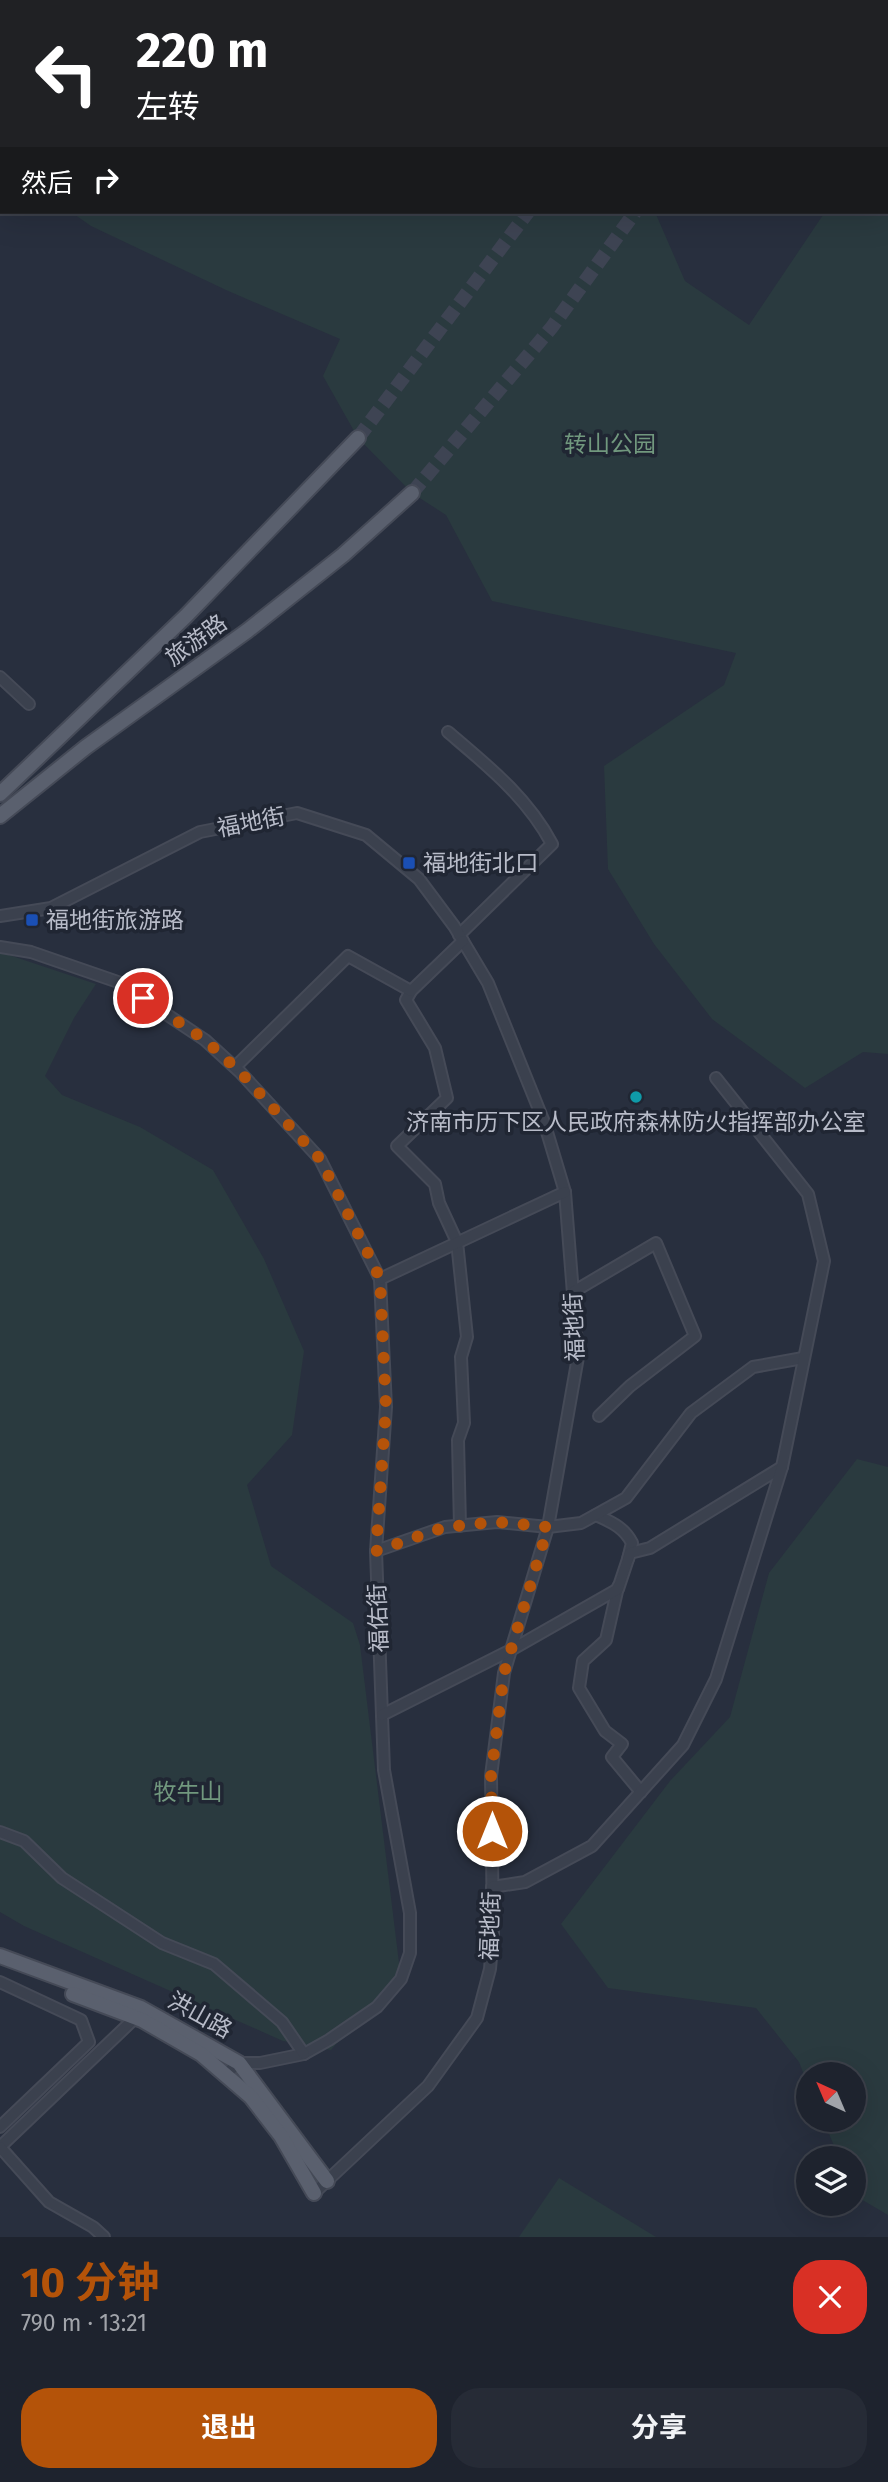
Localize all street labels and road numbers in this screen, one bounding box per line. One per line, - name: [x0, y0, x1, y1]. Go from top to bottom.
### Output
- street label: 旅游路: [160, 608, 232, 672]
- street label: 福地街: [214, 802, 288, 842]
- street label: 福地街: [559, 1292, 589, 1362]
- street label: 福佑街: [363, 1583, 393, 1653]
- street label: 福地街: [475, 1891, 505, 1961]
- street label: 洪山路: [163, 1986, 237, 2044]

